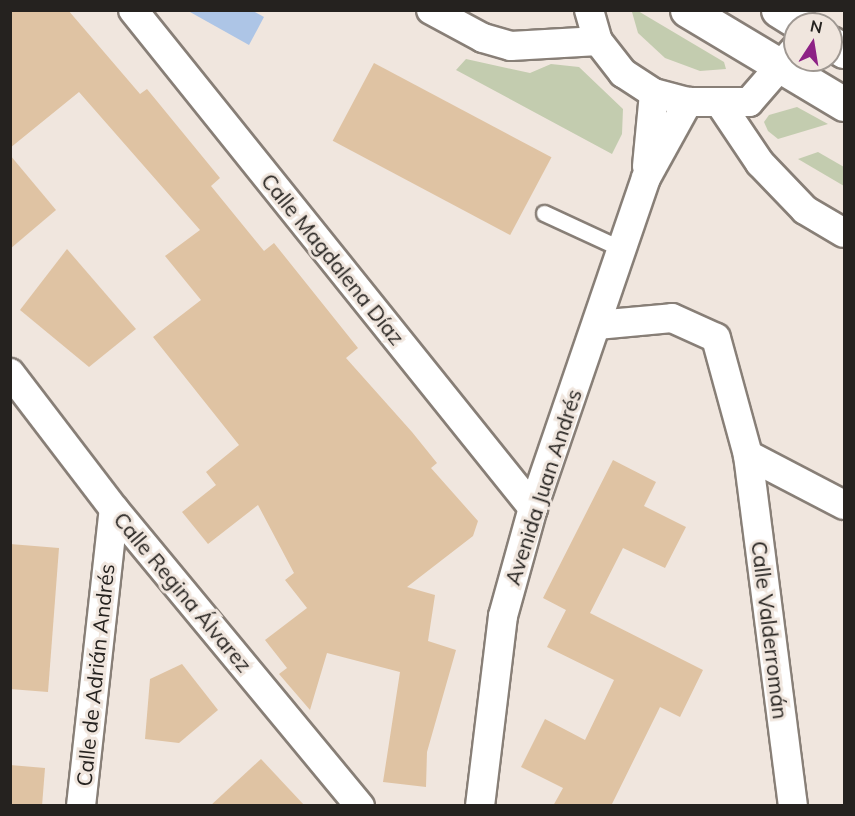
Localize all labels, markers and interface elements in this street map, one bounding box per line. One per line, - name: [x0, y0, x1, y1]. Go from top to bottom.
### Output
- north arrow: [783, 12, 843, 72]
- text: N: [808, 15, 824, 37]
- street label: Calle Magdalena Díaz: [256, 168, 410, 350]
- street label: Avenida Juan Andrés: [499, 386, 587, 588]
- street label: Calle Regina Álvarez: [109, 507, 257, 677]
- street label: Calle Valderromán: [747, 540, 793, 720]
- street label: Calle de Adrián Andrés: [71, 562, 119, 788]

